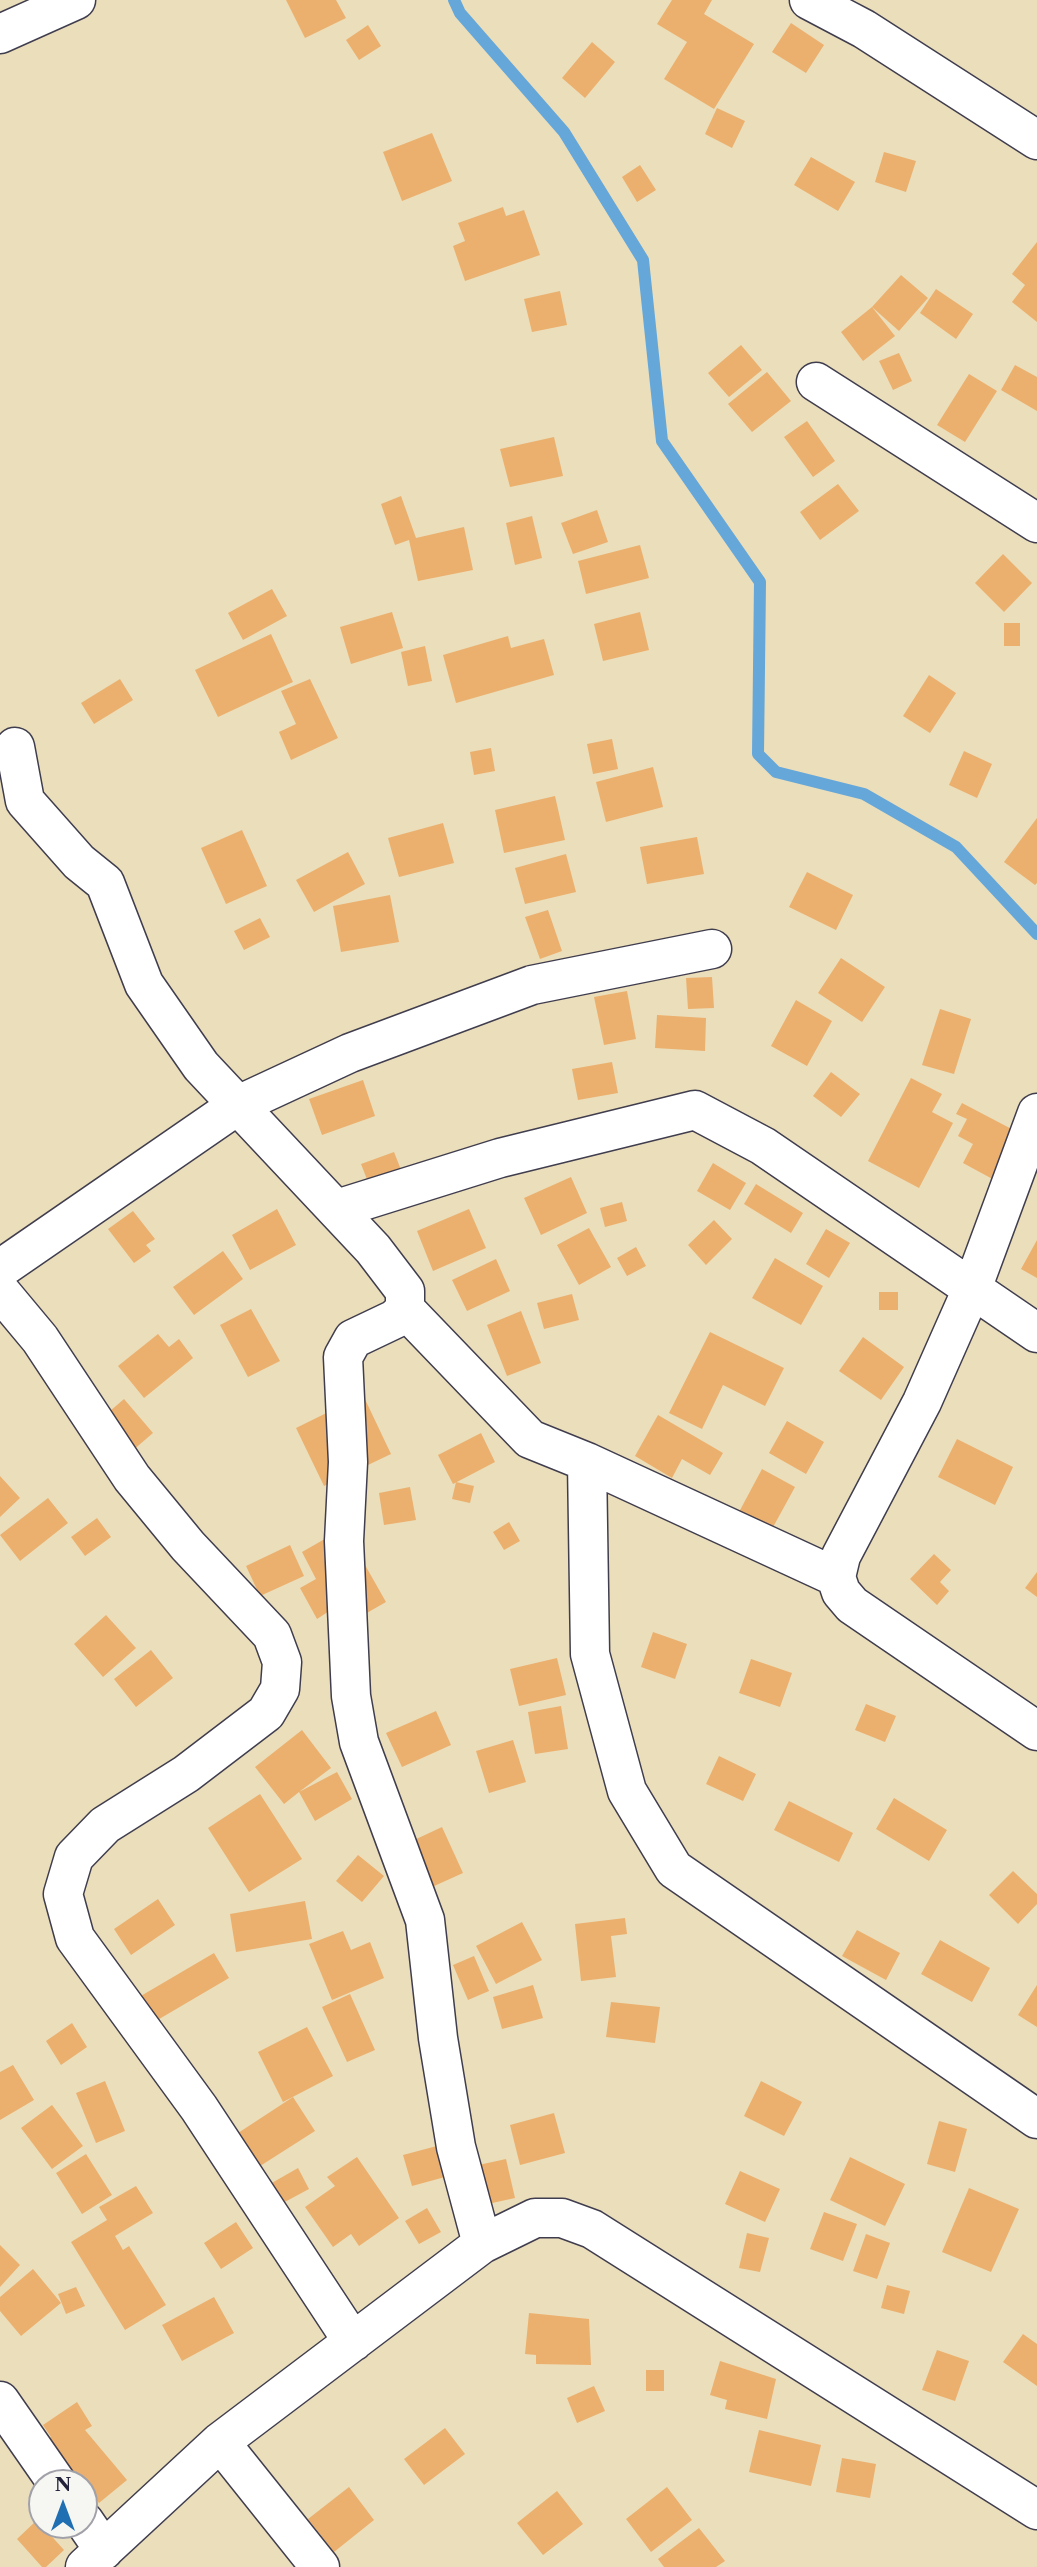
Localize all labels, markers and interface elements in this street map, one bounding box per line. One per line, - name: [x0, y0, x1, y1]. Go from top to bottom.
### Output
- north arrow: [28, 2469, 98, 2539]
- text: N: [55, 2473, 71, 2496]

